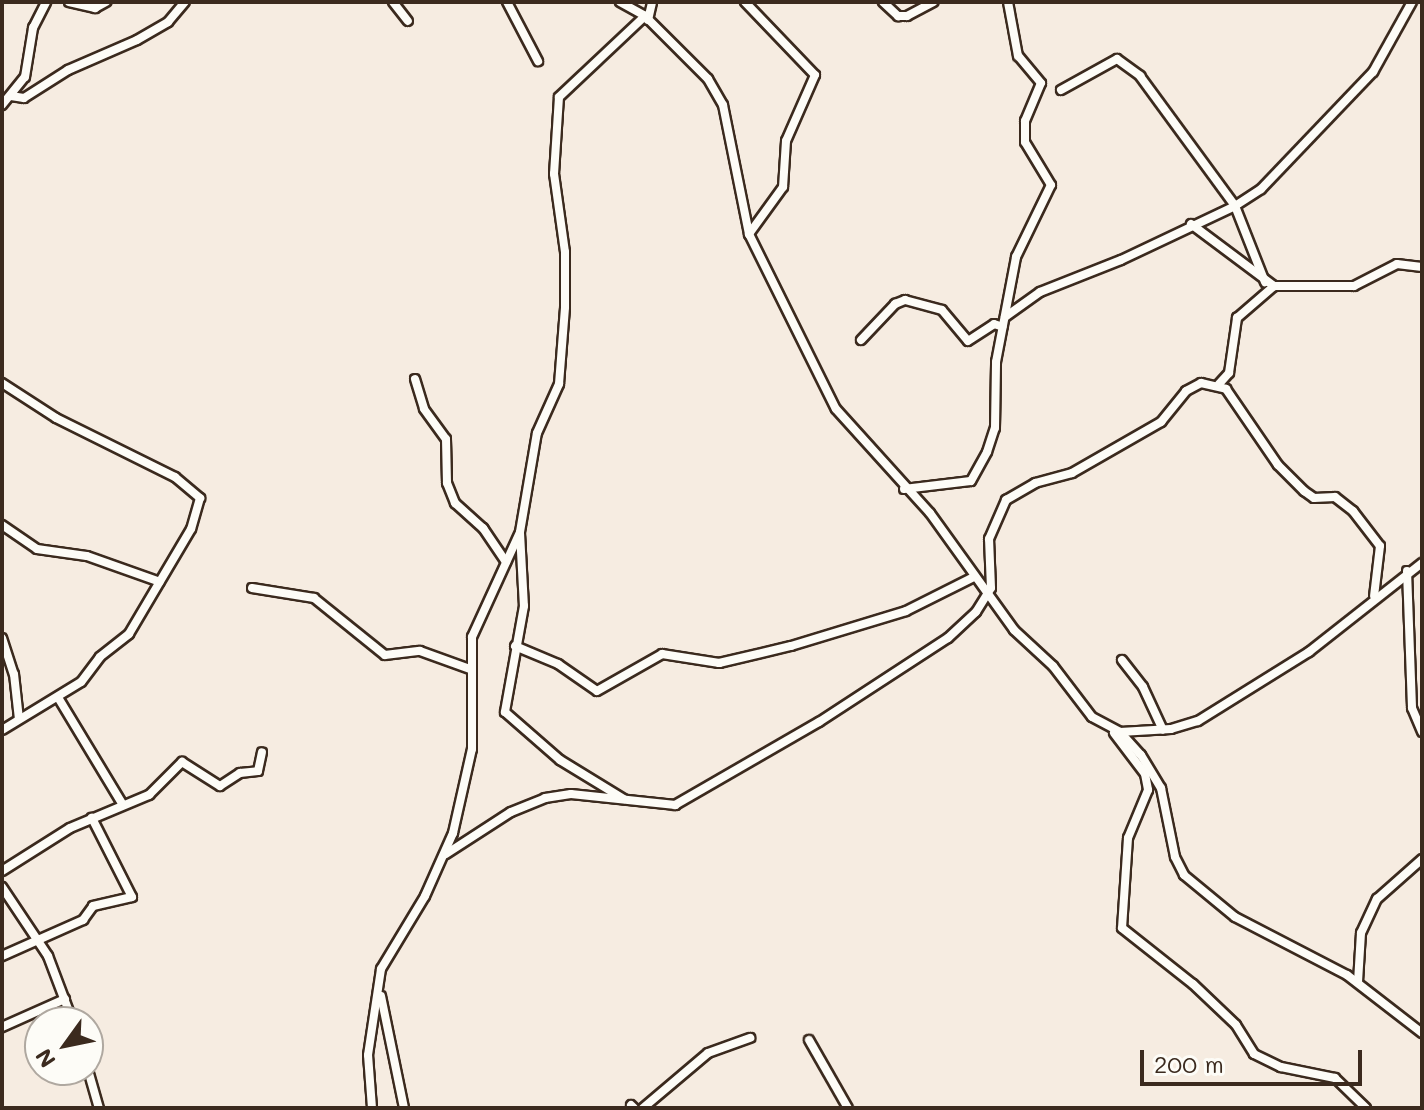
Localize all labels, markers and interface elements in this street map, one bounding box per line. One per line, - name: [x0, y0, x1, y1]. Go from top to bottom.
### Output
- north arrow: [24, 1006, 104, 1086]
- scale bar: [1144, 1034, 1366, 1084]
- text: N: [28, 1043, 62, 1073]
- text: 200 m: [1154, 1048, 1224, 1079]

